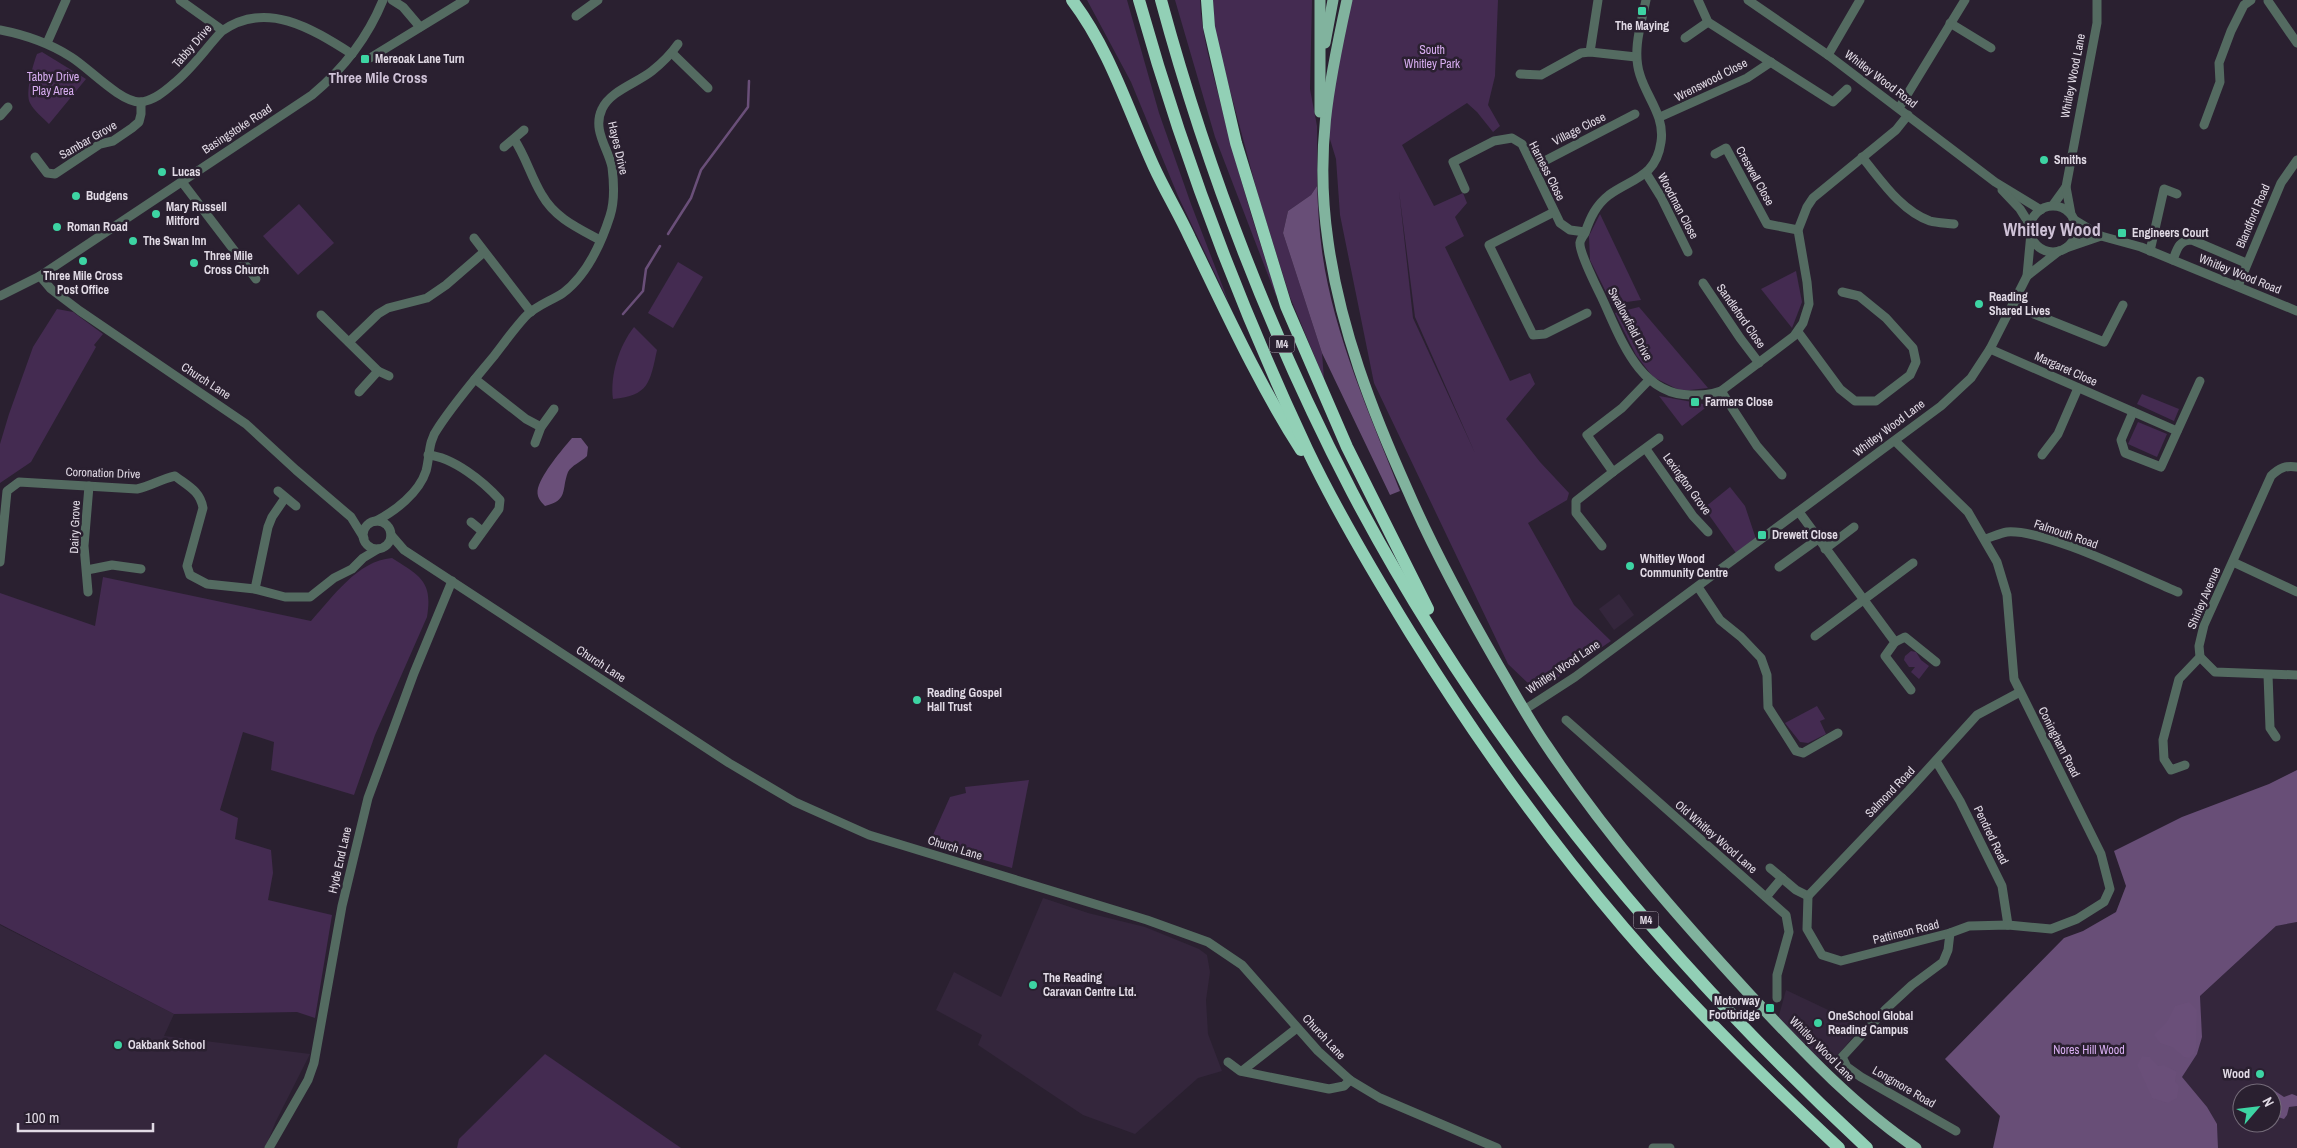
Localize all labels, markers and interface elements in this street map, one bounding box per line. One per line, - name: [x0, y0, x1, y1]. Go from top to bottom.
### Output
- marker: The Maying: [1636, 5, 1648, 17]
- place label: The Maying: [1615, 18, 1669, 34]
- street label: Tabby Drive: [169, 21, 215, 71]
- street label: Whitley Wood Lane: [2057, 32, 2089, 120]
- park label: South Whitley Park: [1404, 42, 1460, 72]
- street label: Whitley Wood Road: [1841, 46, 1921, 112]
- place label: Mereoak Lane Turn: [375, 51, 465, 67]
- marker: Mereoak Lane Turn: [359, 53, 371, 65]
- street label: Wrenswood Close: [1672, 55, 1750, 105]
- district label: Three Mile Cross: [328, 67, 428, 88]
- park label: Tabby Drive Play Area: [27, 69, 79, 99]
- street label: Basingstoke Road: [199, 100, 275, 158]
- street label: Village Close: [1550, 109, 1608, 149]
- street label: Sambar Grove: [56, 117, 120, 163]
- street label: Hayes Drive: [604, 120, 632, 176]
- street label: Harness Close: [1525, 139, 1569, 203]
- street label: Creswell Close: [1732, 143, 1778, 209]
- place label: Smiths: [2054, 152, 2087, 168]
- marker: Smiths: [2038, 154, 2050, 166]
- place label: Lucas: [172, 164, 201, 180]
- marker: Lucas: [156, 166, 168, 178]
- street label: Woodman Close: [1654, 170, 1702, 242]
- street label: Blandford Road: [2232, 181, 2274, 251]
- place label: Budgens: [86, 188, 129, 204]
- marker: Budgens: [70, 190, 82, 202]
- place label: Mary Russell Mitford: [166, 199, 227, 229]
- marker: Mary Russell Mitford: [150, 208, 162, 220]
- district label: Whitley Wood: [2003, 217, 2101, 242]
- place label: Roman Road: [67, 219, 128, 235]
- marker: Roman Road: [51, 221, 63, 233]
- place label: Engineers Court: [2132, 225, 2209, 241]
- marker: Engineers Court: [2116, 227, 2128, 239]
- place label: The Swan Inn: [143, 233, 206, 249]
- marker: The Swan Inn: [127, 235, 139, 247]
- place label: Three Mile Cross Church: [204, 248, 269, 278]
- street label: Whitley Wood Road: [2197, 250, 2283, 298]
- marker: Three Mile Cross Post Office: [77, 255, 89, 267]
- marker: Three Mile Cross Church: [188, 257, 200, 269]
- place label: Three Mile Cross Post Office: [43, 268, 123, 298]
- street label: Sandleford Close: [1713, 280, 1769, 352]
- street label: Swallowfield Drive: [1604, 285, 1656, 363]
- place label: Reading Shared Lives: [1989, 289, 2051, 319]
- marker: Reading Shared Lives: [1973, 298, 1985, 310]
- road number: M4: [1270, 336, 1294, 352]
- street label: Margaret Close: [2032, 348, 2100, 390]
- street label: Church Lane: [178, 359, 234, 403]
- place label: Farmers Close: [1705, 394, 1773, 410]
- marker: Farmers Close: [1689, 396, 1701, 408]
- street label: Whitley Wood Lane: [1850, 396, 1928, 460]
- street label: Lexington Grove: [1659, 450, 1715, 518]
- street label: Coronation Drive: [65, 464, 141, 482]
- street label: Dairy Grove: [66, 500, 84, 554]
- street label: Falmouth Road: [2032, 516, 2100, 552]
- place label: Drewett Close: [1772, 527, 1838, 543]
- marker: Drewett Close: [1756, 529, 1768, 541]
- place label: Whitley Wood Community Centre: [1640, 551, 1729, 581]
- marker: Whitley Wood Community Centre: [1624, 560, 1636, 572]
- street label: Shirley Avenue: [2184, 564, 2224, 632]
- street label: Whitley Wood Lane: [1523, 636, 1603, 698]
- street label: Church Lane: [573, 642, 629, 686]
- place label: Reading Gospel Hall Trust: [927, 685, 1002, 715]
- marker: Reading Gospel Hall Trust: [911, 694, 923, 706]
- street label: Coningham Road: [2034, 704, 2084, 780]
- street label: Salmond Road: [1862, 763, 1918, 821]
- street label: Old Whitley Wood Lane: [1672, 797, 1760, 877]
- street label: Pendred Road: [1970, 803, 2012, 867]
- street label: Hyde End Lane: [325, 825, 355, 895]
- street label: Church Lane: [926, 832, 984, 864]
- road number: M4: [1634, 912, 1658, 928]
- street label: Pattinson Road: [1871, 916, 1941, 948]
- place label: The Reading Caravan Centre Ltd.: [1043, 970, 1137, 1000]
- marker: The Reading Caravan Centre Ltd.: [1027, 979, 1039, 991]
- place label: Motorway Footbridge: [1709, 993, 1761, 1023]
- marker: Motorway Footbridge: [1764, 1002, 1776, 1014]
- place label: OneSchool Global Reading Campus: [1828, 1008, 1914, 1038]
- street label: Church Lane: [1299, 1011, 1349, 1063]
- street label: Whitley Wood Lane: [1786, 1013, 1858, 1085]
- marker: OneSchool Global Reading Campus: [1812, 1017, 1824, 1029]
- place label: Oakbank School: [128, 1037, 205, 1053]
- marker: Oakbank School: [112, 1039, 124, 1051]
- park label: Nores Hill Wood: [2053, 1042, 2125, 1058]
- street label: Longmore Road: [1869, 1062, 1939, 1112]
- place label: Wood: [2223, 1066, 2250, 1082]
- marker: Wood: [2254, 1068, 2266, 1080]
- north arrow: [2232, 1083, 2282, 1133]
- text: N: [2259, 1094, 2278, 1110]
- scale bar: [18, 1100, 152, 1132]
- text: 100 m: [25, 1107, 59, 1128]

